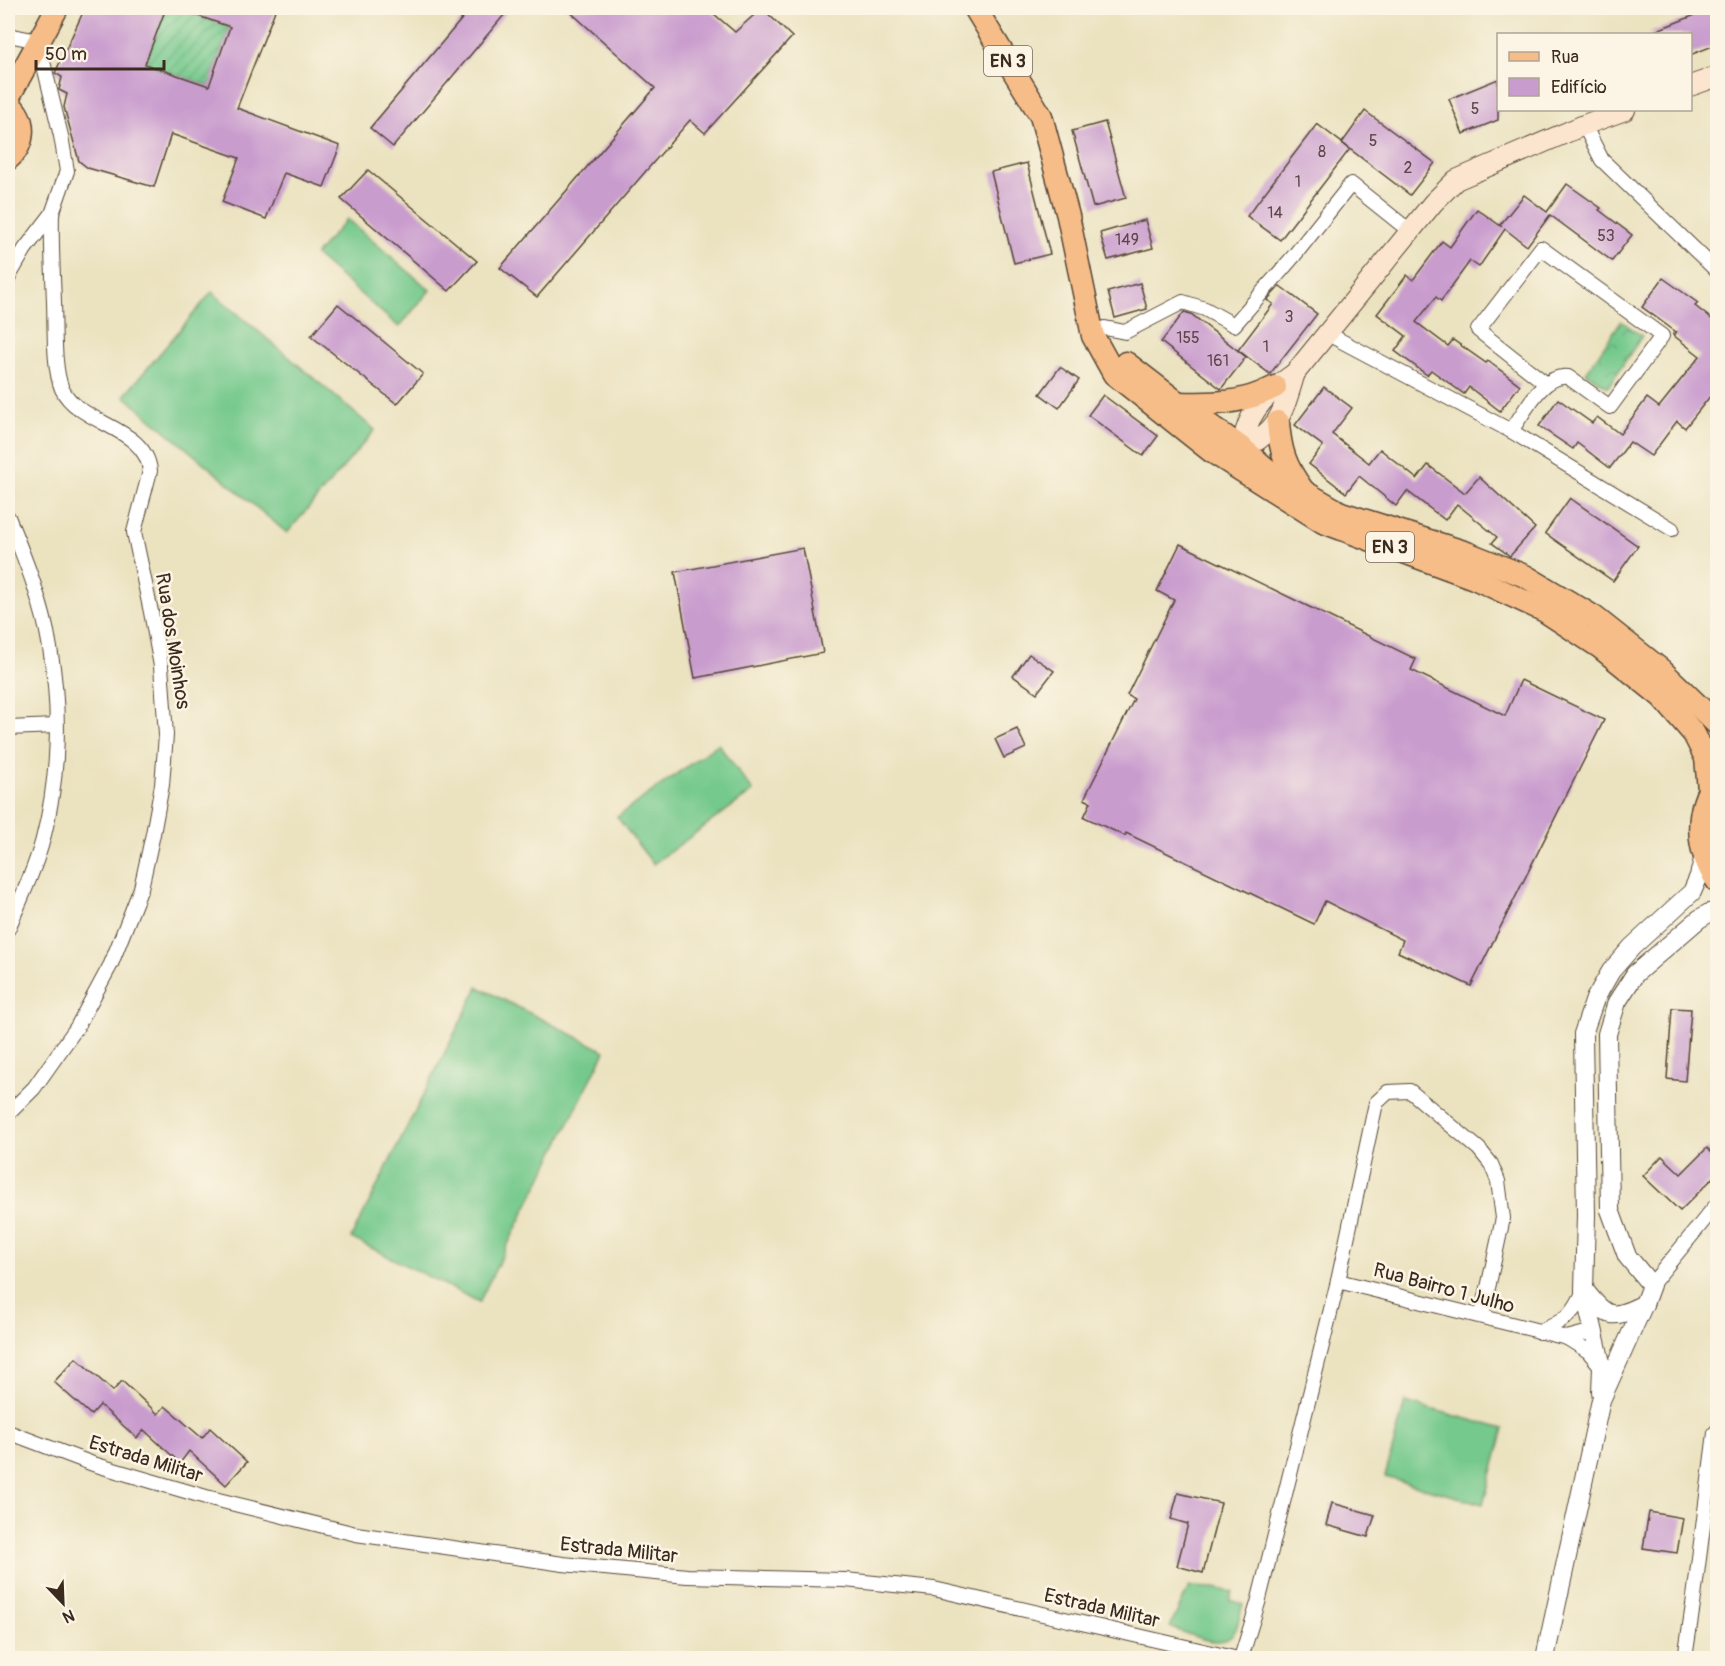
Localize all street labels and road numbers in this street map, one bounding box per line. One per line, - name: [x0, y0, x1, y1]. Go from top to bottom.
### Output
- road number: EN 3: [984, 46, 1032, 76]
- road number: EN 3: [1366, 532, 1414, 562]
- street label: Rua dos Moinhos: [150, 571, 196, 711]
- street label: Rua Bairro 1 Julho: [1371, 1257, 1518, 1319]
- street label: Estrada Militar: [86, 1430, 206, 1488]
- street label: Estrada Militar: [559, 1531, 679, 1569]
- street label: Estrada Militar: [1042, 1583, 1162, 1633]

